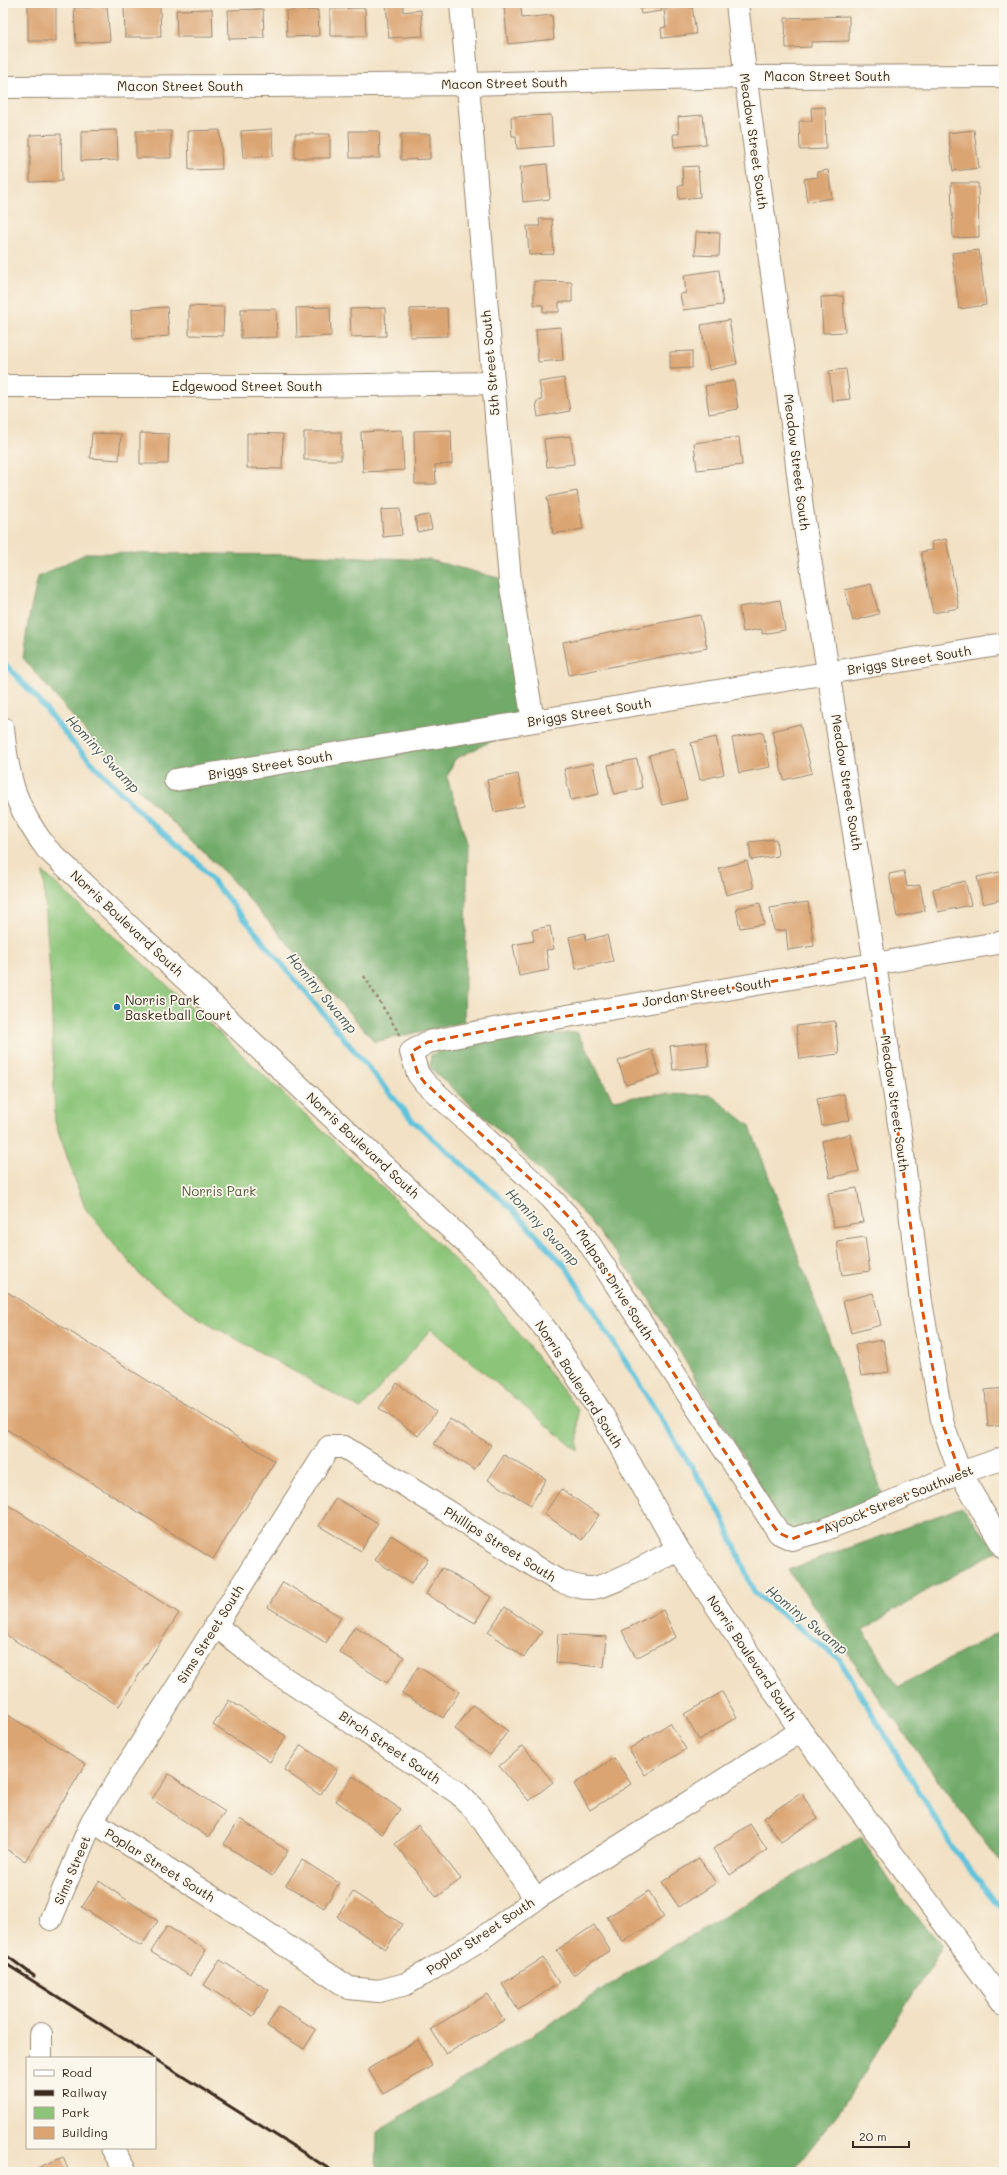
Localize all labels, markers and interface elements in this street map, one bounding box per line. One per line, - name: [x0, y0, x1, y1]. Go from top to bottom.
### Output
- street label: Macon Street South: [764, 67, 890, 84]
- street label: Meadow Street South: [737, 72, 772, 210]
- street label: Macon Street South: [441, 73, 567, 92]
- street label: Macon Street South: [117, 77, 243, 94]
- street label: 5th Street South: [476, 310, 503, 416]
- street label: Edgewood Street South: [172, 377, 322, 394]
- street label: Meadow Street South: [781, 393, 814, 531]
- street label: Briggs Street South: [846, 641, 972, 678]
- street label: Briggs Street South: [526, 693, 652, 730]
- water label: Hominy Swamp: [62, 710, 145, 797]
- street label: Meadow Street South: [828, 713, 867, 851]
- street label: Briggs Street South: [207, 746, 333, 783]
- street label: Norris Boulevard South: [67, 866, 187, 979]
- water label: Hominy Swamp: [283, 948, 362, 1038]
- street label: Jordan Street South: [640, 973, 771, 1010]
- place label: Norris Park Basketball Court: [125, 991, 232, 1023]
- marker: Norris Park Basketball Court: [112, 1002, 122, 1012]
- street label: Meadow Street South: [878, 1034, 913, 1172]
- street label: Norris Boulevard South: [303, 1088, 423, 1201]
- park label: Norris Park: [182, 1182, 256, 1199]
- water label: Hominy Swamp: [502, 1183, 585, 1270]
- street label: Malpass Drive South: [573, 1225, 658, 1342]
- street label: Norris Boulevard South: [532, 1317, 627, 1450]
- street label: Aycock Street Southwest: [820, 1460, 976, 1537]
- street label: Phillips Street South: [441, 1502, 559, 1585]
- street label: Sims Street South: [172, 1581, 247, 1686]
- water label: Hominy Swamp: [762, 1581, 853, 1659]
- street label: Norris Boulevard South: [704, 1592, 801, 1724]
- street label: Birch Street South: [336, 1706, 444, 1787]
- street label: Poplar Street South: [102, 1824, 218, 1905]
- street label: Sims Street: [49, 1832, 94, 1907]
- street label: Poplar Street South: [423, 1893, 537, 1978]
- legend: [26, 2057, 156, 2149]
- text: Road: [62, 2064, 92, 2080]
- text: Railway: [62, 2084, 107, 2100]
- text: Park: [62, 2104, 89, 2120]
- scale bar: [853, 2123, 909, 2149]
- text: Building: [62, 2124, 108, 2140]
- text: 20 m: [859, 2128, 887, 2144]

